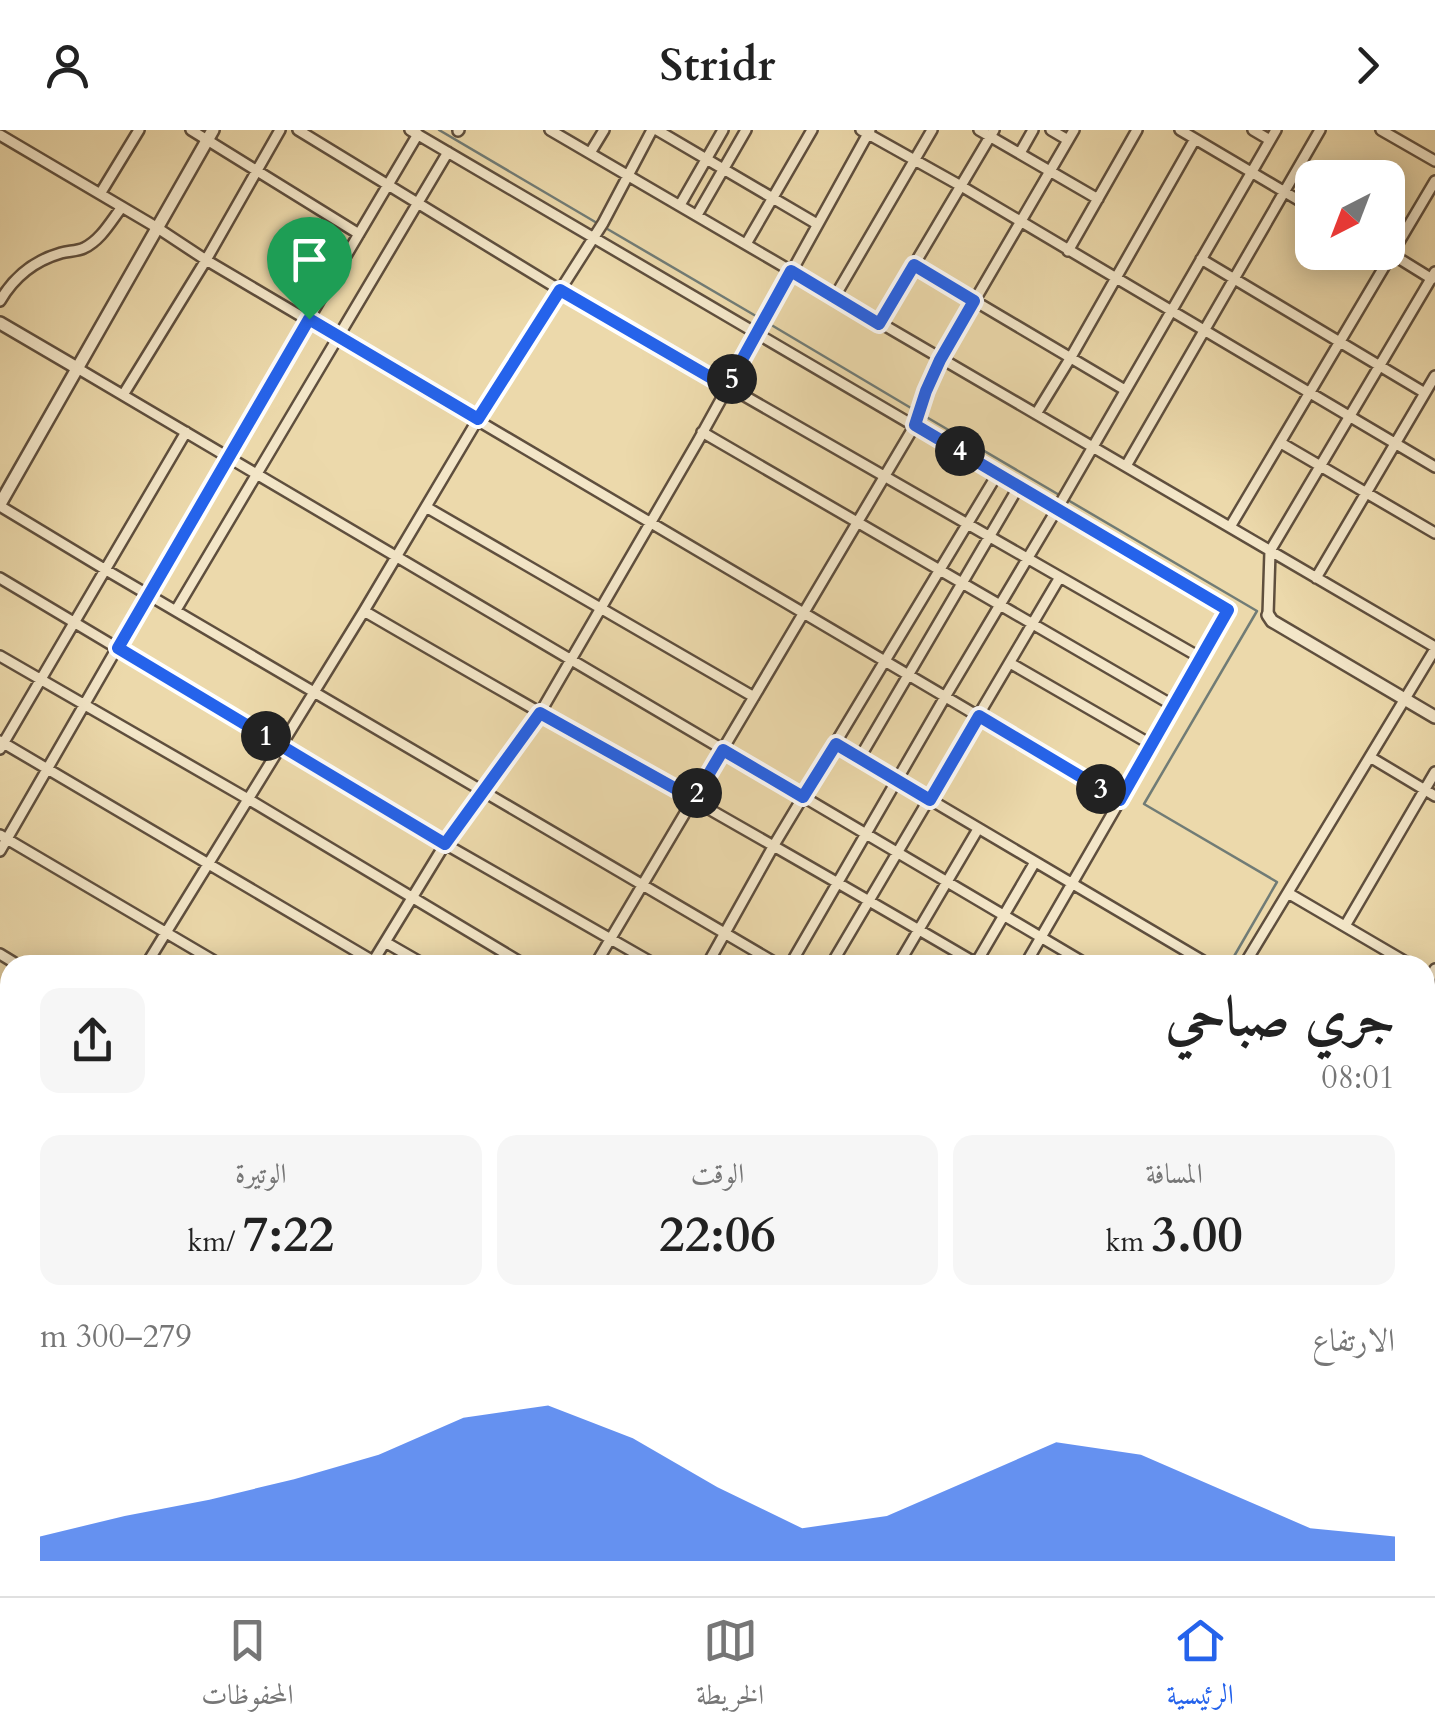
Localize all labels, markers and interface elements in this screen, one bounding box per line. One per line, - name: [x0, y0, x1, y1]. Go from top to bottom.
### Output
- text: Stridr: [660, 35, 775, 96]
- icon: person: [40, 38, 95, 93]
- icon: forward: [1340, 38, 1395, 93]
- north arrow: [1295, 160, 1405, 270]
- map controls: [1295, 160, 1405, 270]
- pin: [267, 217, 352, 320]
- icon: arrive: [282, 232, 337, 287]
- pin: 5: [707, 354, 757, 404]
- text: 5: [725, 360, 739, 398]
- pin: 4: [935, 426, 985, 476]
- text: 4: [953, 432, 967, 470]
- pin: 1: [241, 711, 291, 761]
- text: 1: [259, 717, 273, 755]
- pin: 3: [1076, 764, 1126, 814]
- pin: 2: [672, 768, 722, 818]
- text: 3: [1094, 770, 1108, 808]
- text: 2: [690, 774, 704, 812]
- text: جري صباحي: [1165, 981, 1395, 1055]
- button: share: [40, 988, 145, 1093]
- text: 08:01: [1321, 1056, 1395, 1100]
- text: الوتيرة: [235, 1155, 287, 1193]
- text: الوقت: [691, 1155, 744, 1193]
- text: المسافة: [1146, 1155, 1203, 1193]
- text: 7:22: [243, 1201, 334, 1269]
- text: 22:06: [659, 1201, 776, 1269]
- text: 3.00: [1152, 1201, 1243, 1269]
- text: /km: [188, 1223, 243, 1261]
- text: km: [1105, 1223, 1152, 1261]
- text: 279–300 m: [40, 1315, 192, 1359]
- text: الارتفاع: [1312, 1319, 1395, 1363]
- tab: المحفوظات: [201, 1613, 294, 1722]
- tab: الخريطة: [696, 1613, 764, 1722]
- tab: الرئيسية: [1167, 1613, 1234, 1722]

